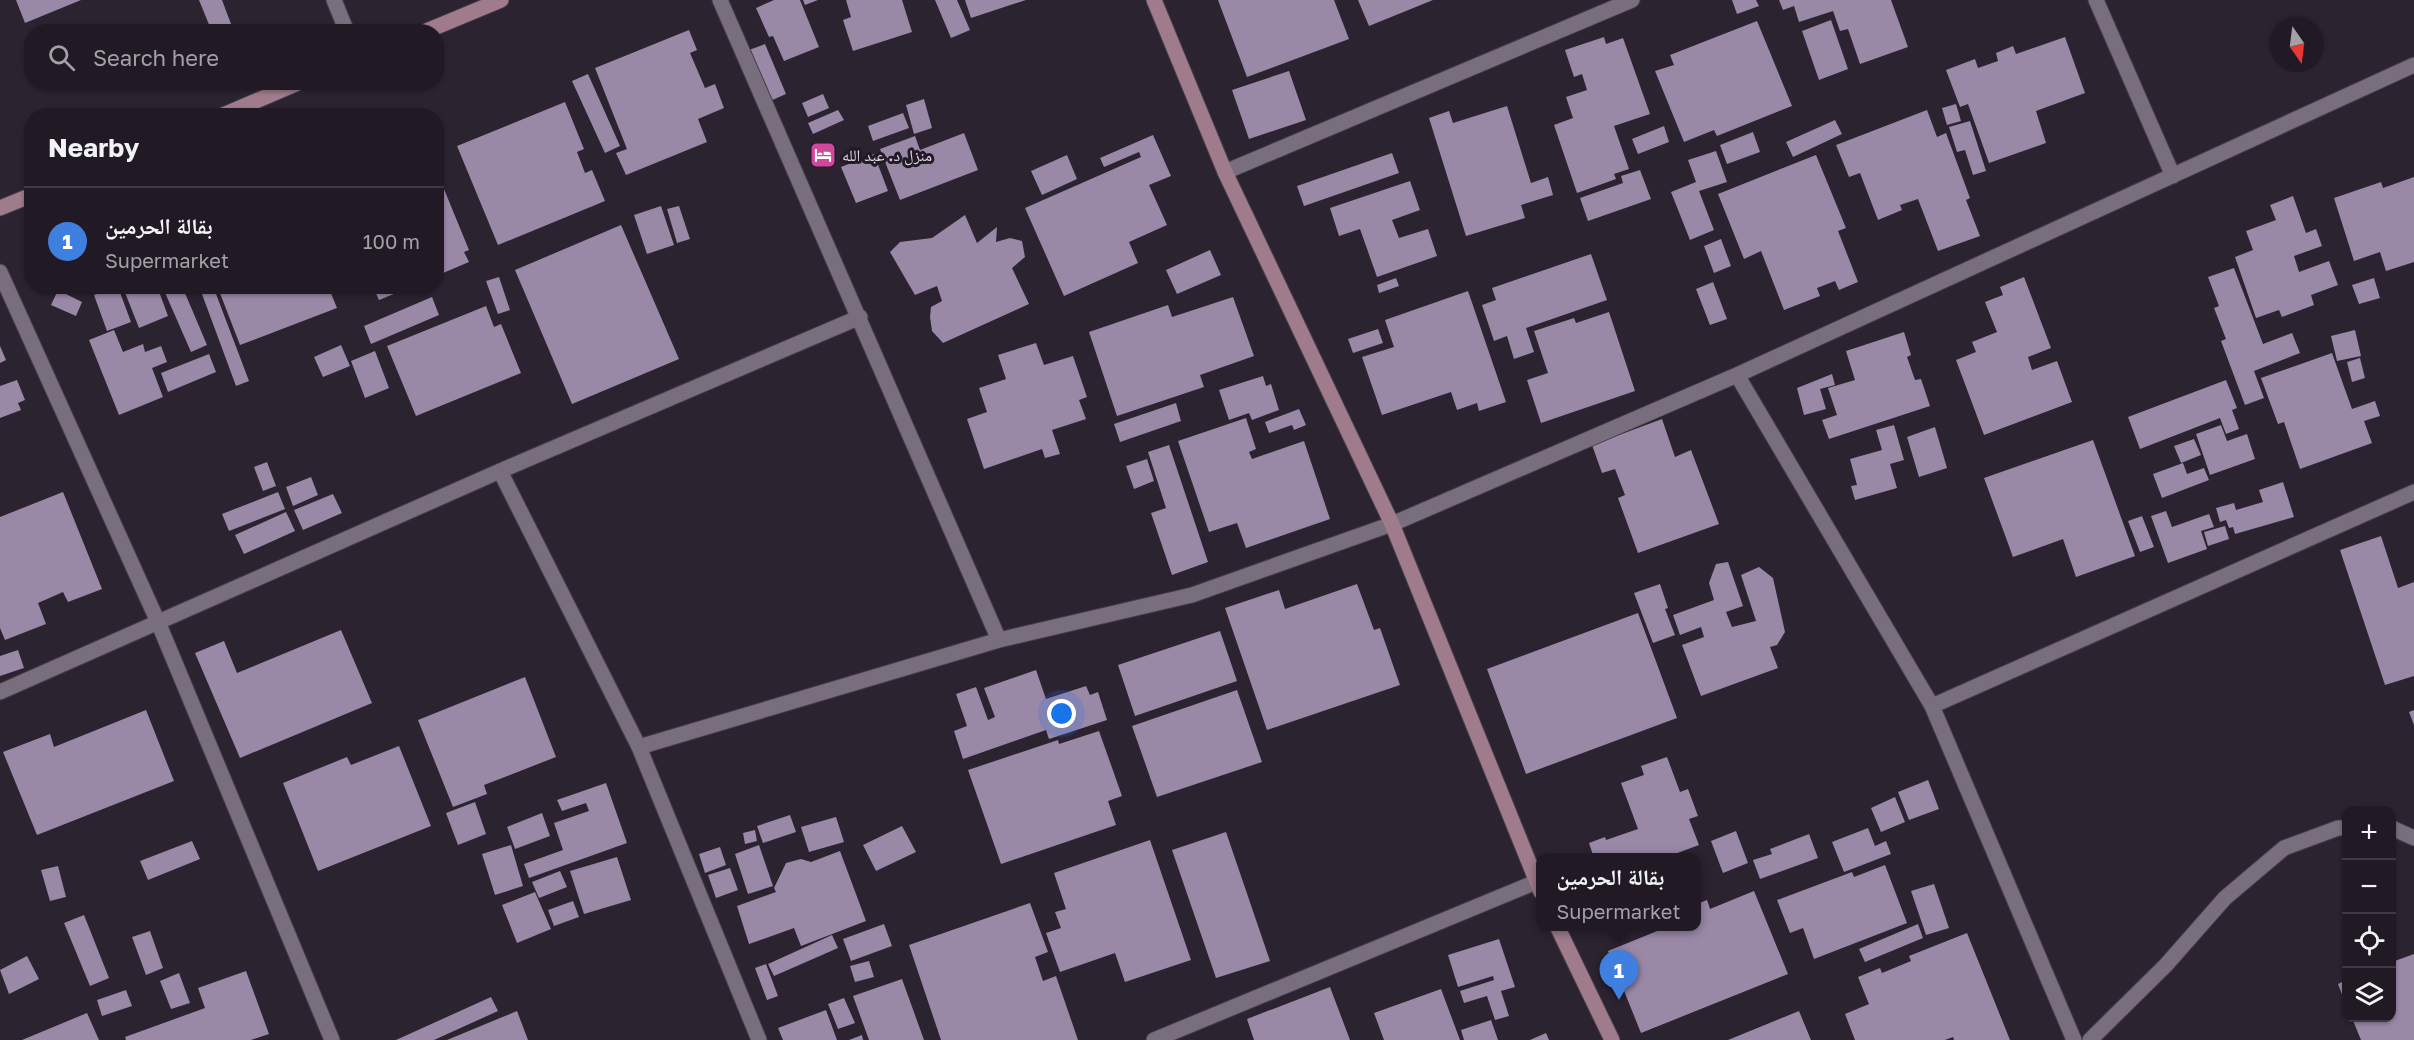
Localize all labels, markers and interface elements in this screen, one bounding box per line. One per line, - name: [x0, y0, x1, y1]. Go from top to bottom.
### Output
- north arrow: [2270, 18, 2324, 72]
- search box: [24, 24, 444, 90]
- icon: search: [45, 41, 78, 74]
- text: Search here: [93, 44, 219, 71]
- text: Nearby: [48, 132, 139, 163]
- hotel icon: منزل د. عبد الله: [808, 140, 838, 170]
- place label: منزل د. عبد الله: [842, 145, 932, 166]
- text: بقالة الحرمين: [105, 212, 213, 239]
- text: 1: [62, 229, 73, 253]
- text: 100 m: [363, 229, 420, 253]
- text: Supermarket: [105, 248, 229, 272]
- your location: [1047, 699, 1076, 728]
- map controls: [2342, 806, 2396, 1022]
- button: +: [2342, 806, 2396, 860]
- popup: [1536, 853, 1701, 931]
- button: −: [2342, 860, 2396, 914]
- text: بقالة الحرمين: [1557, 863, 1664, 890]
- text: Supermarket: [1557, 899, 1680, 923]
- button: locate: [2342, 914, 2396, 968]
- pin: 1: [1600, 950, 1638, 1000]
- button: layers: [2342, 968, 2396, 1022]

